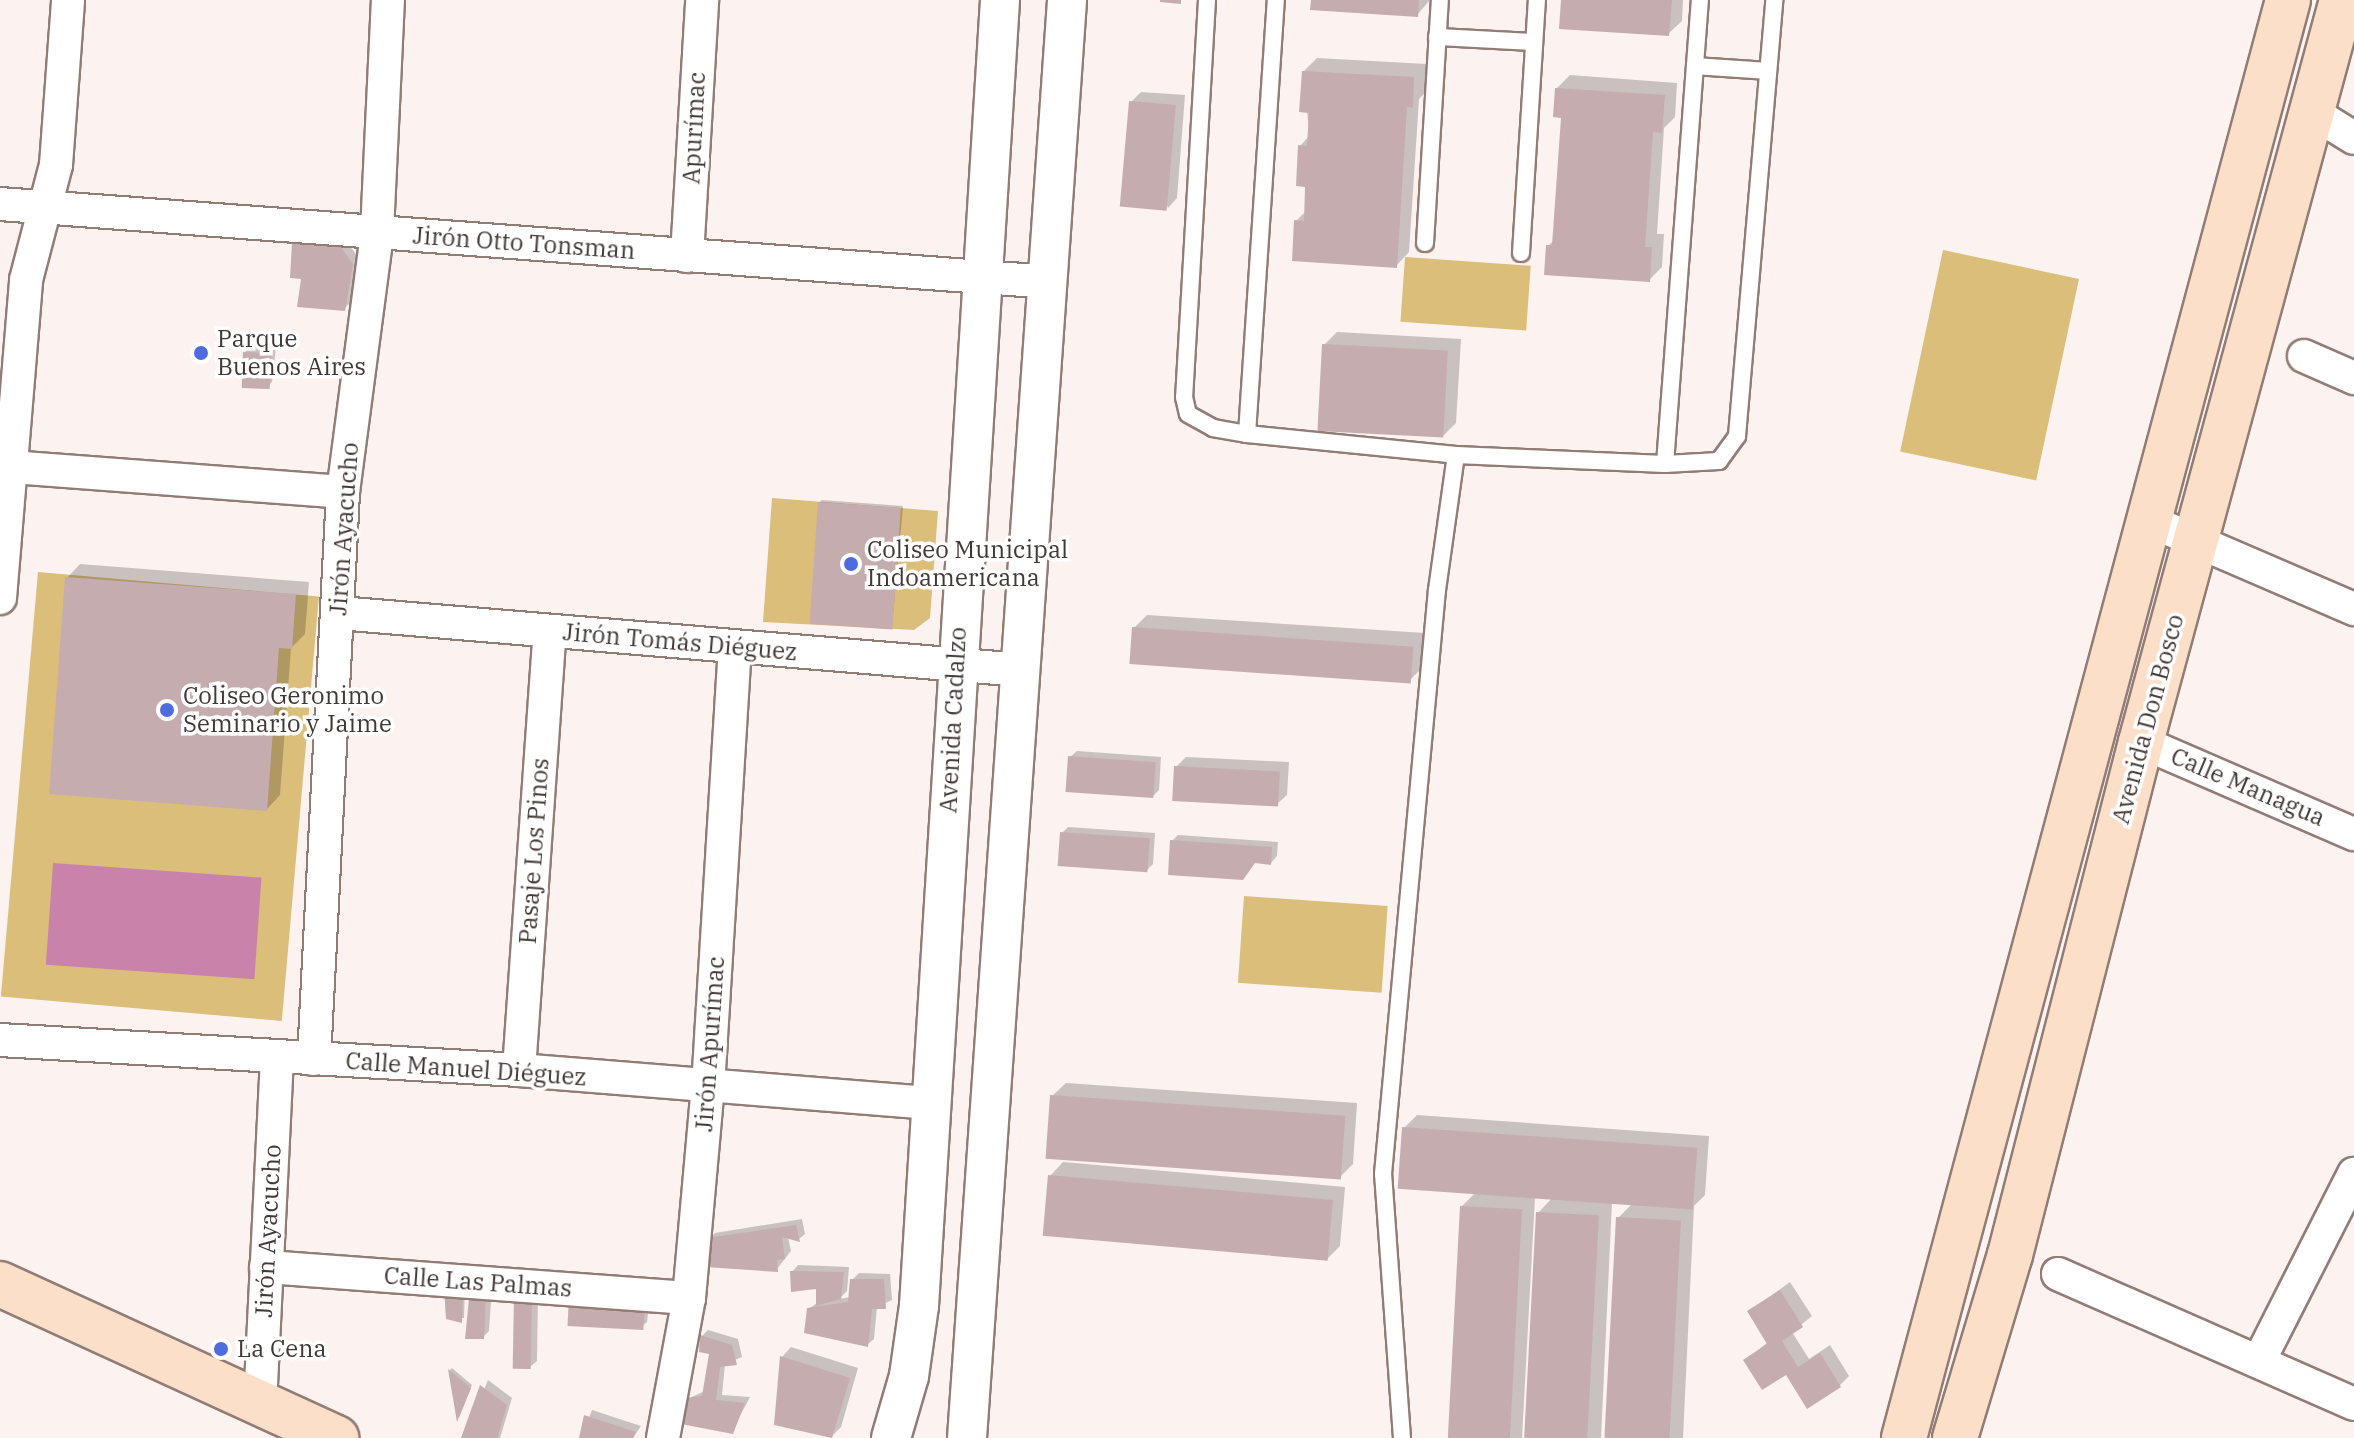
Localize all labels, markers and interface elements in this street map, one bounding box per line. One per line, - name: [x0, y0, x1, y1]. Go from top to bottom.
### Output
- street label: Apurímac: [677, 71, 711, 185]
- street label: Jirón Otto Tonsman: [412, 221, 636, 265]
- place label: Parque Buenos Aires: [217, 325, 366, 381]
- marker: Parque Buenos Aires: [192, 344, 210, 362]
- street label: Jirón Ayacucho: [324, 441, 364, 617]
- place label: Coliseo Municipal Indoamericana: [867, 536, 1068, 592]
- marker: Coliseo Municipal Indoamericana: [842, 555, 860, 573]
- street label: Avenida Don Bosco: [2106, 611, 2190, 827]
- street label: Jirón Tomás Diéguez: [562, 617, 798, 667]
- street label: Avenida Cadalzo: [934, 626, 972, 814]
- place label: Coliseo Geronimo Seminario y Jaime: [183, 682, 392, 738]
- marker: Coliseo Geronimo Seminario y Jaime: [158, 701, 176, 719]
- street label: Calle Managua: [2167, 742, 2329, 832]
- street label: Pasaje Los Pinos: [513, 757, 555, 945]
- street label: Jirón Apurímac: [689, 955, 731, 1133]
- street label: Calle Manuel Diéguez: [345, 1046, 587, 1092]
- street label: Jirón Ayacucho: [249, 1144, 287, 1318]
- street label: Calle Las Palmas: [383, 1261, 573, 1303]
- place label: La Cena: [237, 1335, 327, 1363]
- marker: La Cena: [212, 1340, 230, 1358]

